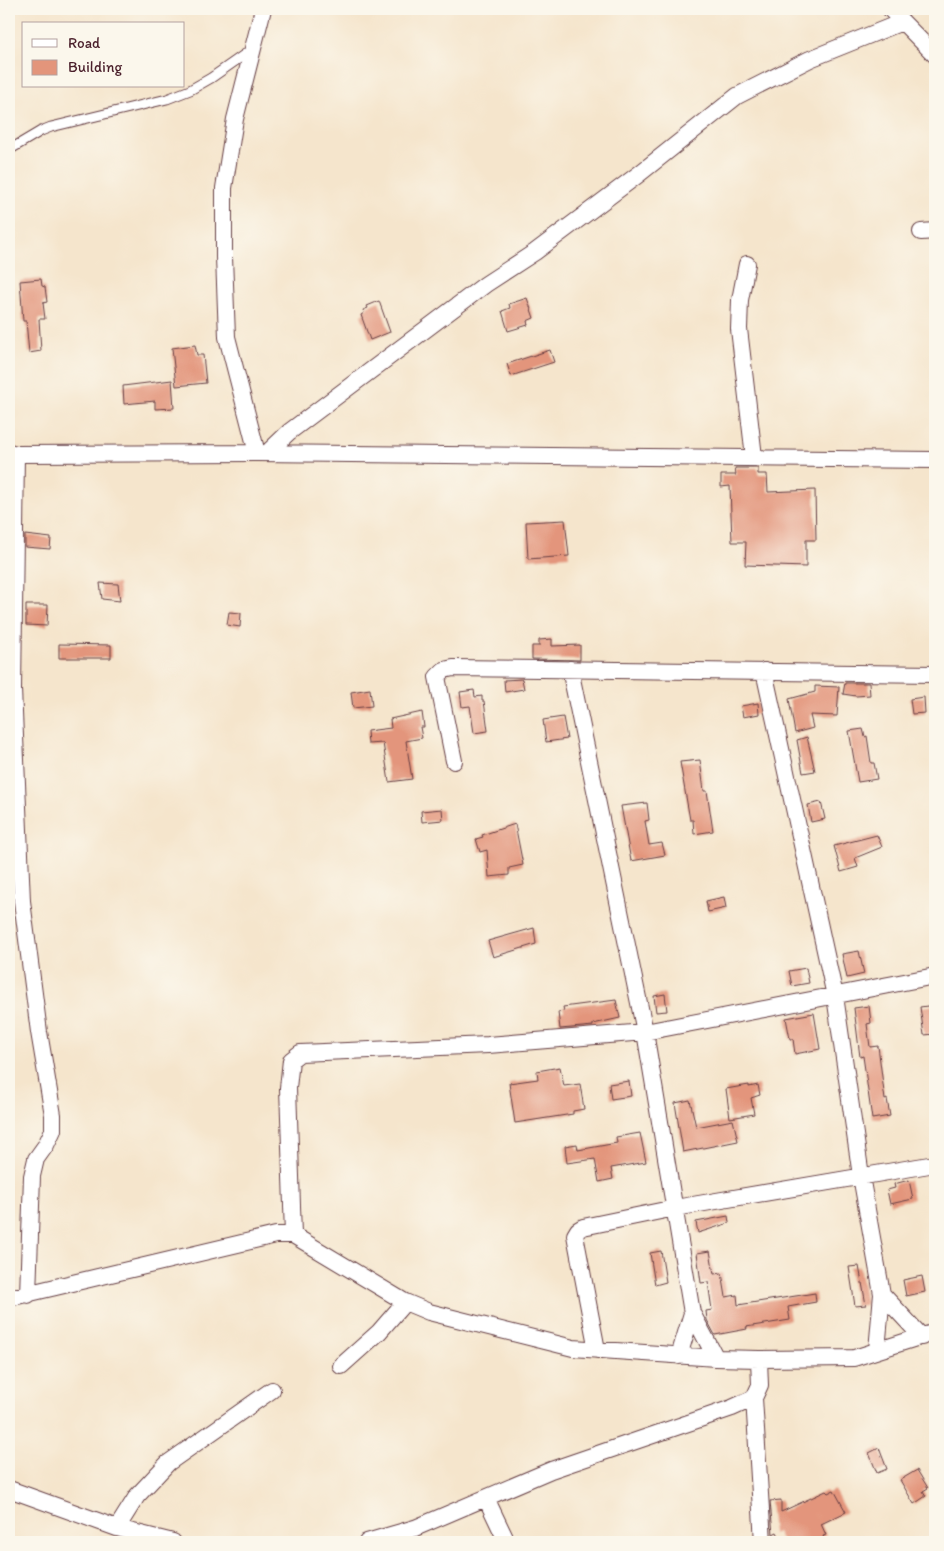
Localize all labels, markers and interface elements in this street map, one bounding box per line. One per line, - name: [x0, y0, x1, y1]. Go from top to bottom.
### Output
- legend: [22, 22, 185, 88]
- text: Road: [68, 34, 101, 52]
- text: Building: [68, 58, 122, 76]

